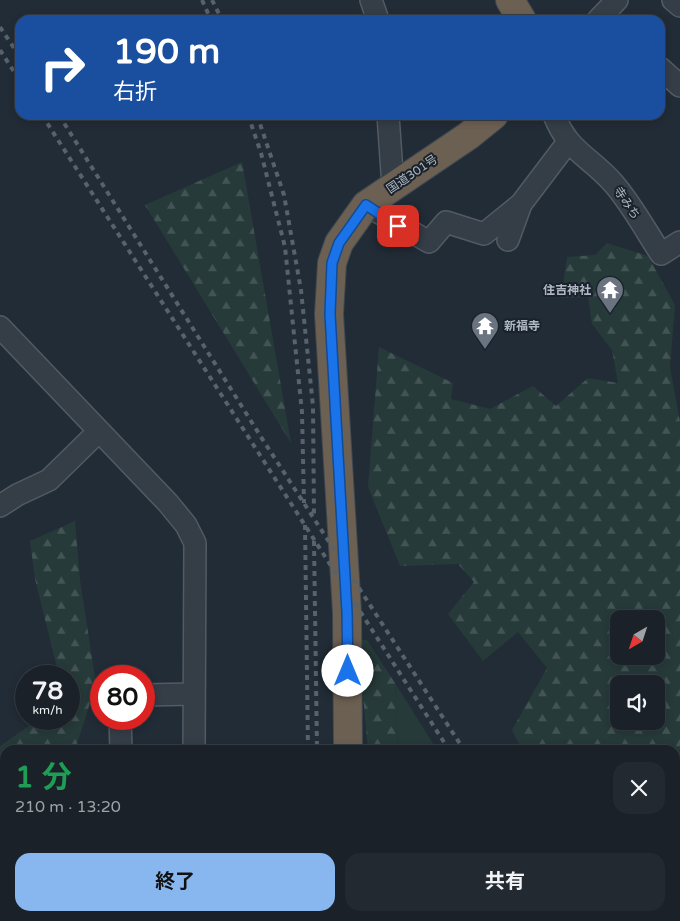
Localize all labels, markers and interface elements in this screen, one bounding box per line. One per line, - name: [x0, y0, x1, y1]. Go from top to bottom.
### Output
- text: 190 m: [113, 31, 220, 73]
- icon: right: [30, 35, 95, 100]
- text: 右折: [113, 79, 157, 105]
- street label: 国道301号: [384, 152, 440, 196]
- street label: 寺みち: [611, 184, 643, 222]
- pin: [377, 205, 419, 247]
- icon: arrive: [384, 212, 412, 240]
- temple icon: 住吉神社: [595, 275, 625, 314]
- place label: 住吉神社: [543, 283, 591, 297]
- temple icon: 新福寺: [470, 311, 500, 350]
- place label: 新福寺: [504, 319, 540, 333]
- north arrow: [610, 610, 665, 665]
- map controls: [610, 610, 665, 730]
- position arrow: [321, 644, 373, 696]
- speed limit sign: 80: [90, 665, 155, 730]
- button: sound: [610, 675, 665, 730]
- text: 78: [32, 676, 63, 706]
- text: km/h: [32, 703, 63, 717]
- text: 1 分: [15, 759, 72, 796]
- button: close: [613, 762, 665, 814]
- text: 210 m · 13:20: [15, 797, 121, 817]
- button: 終了: [15, 853, 335, 911]
- button: 共有: [345, 853, 665, 911]

